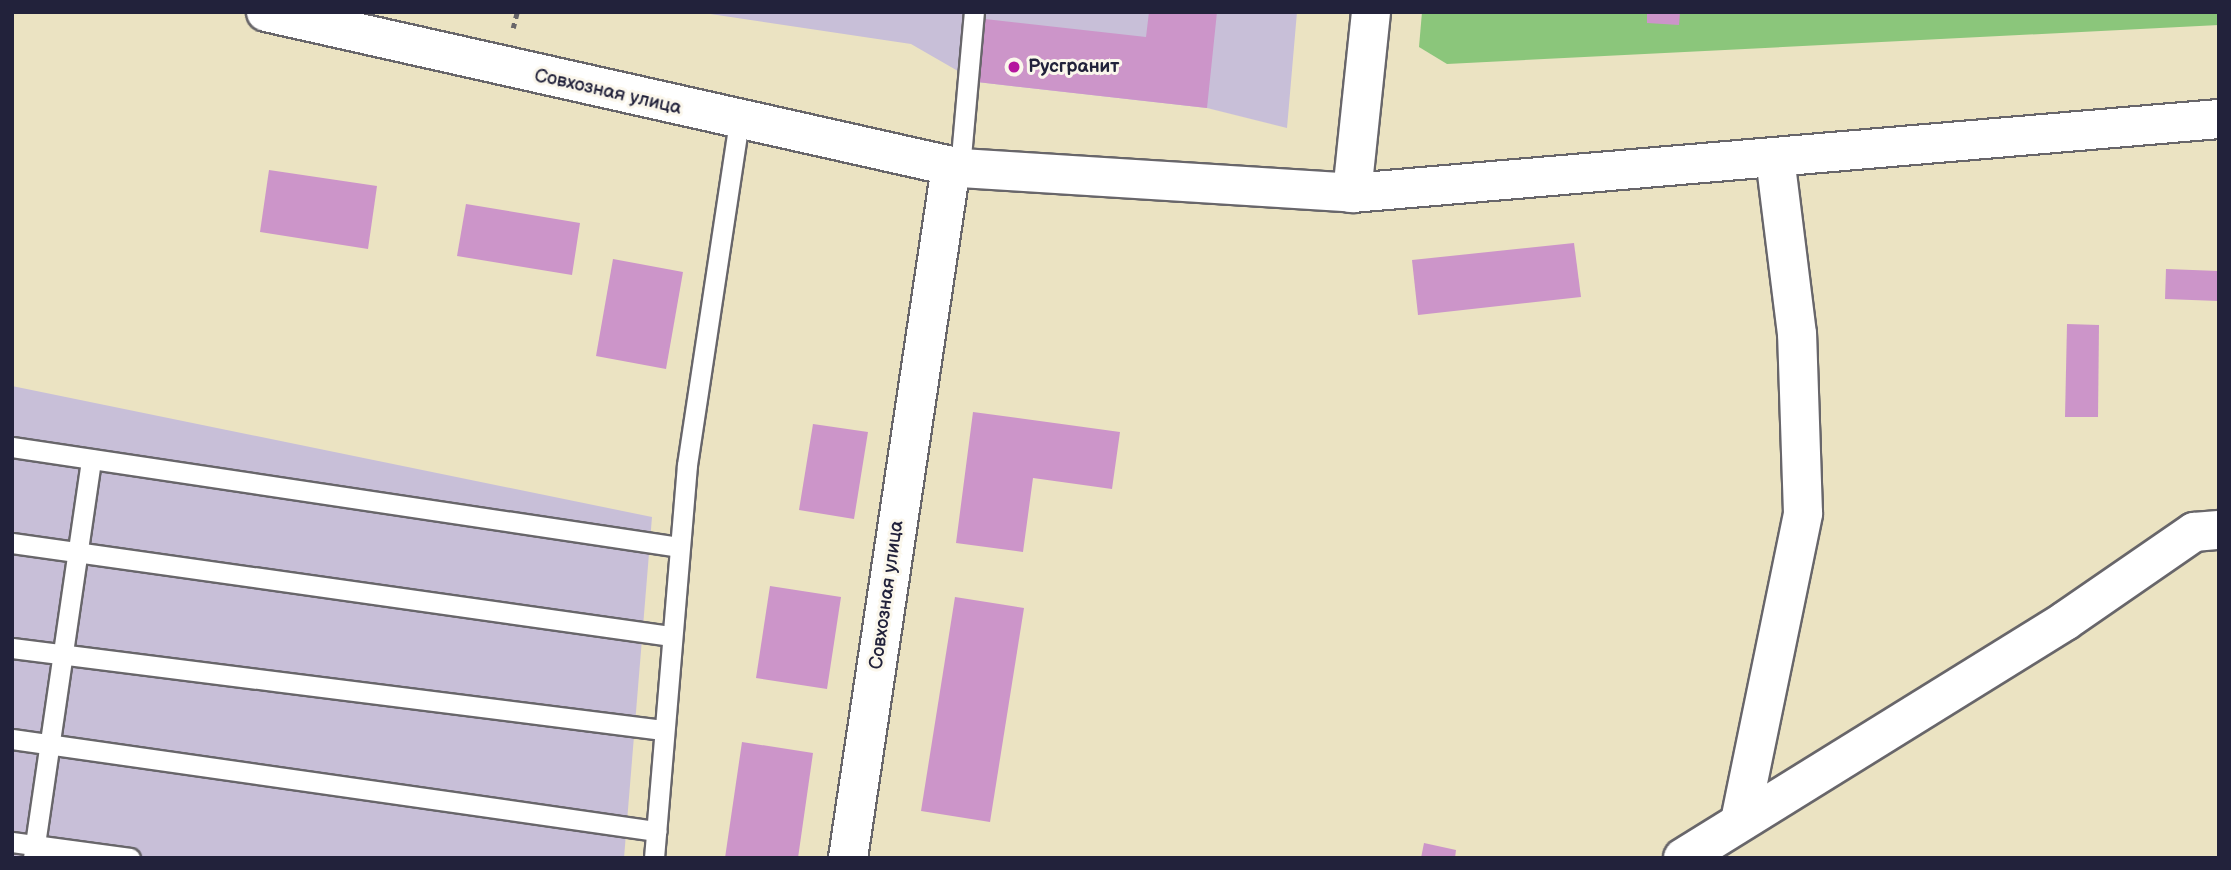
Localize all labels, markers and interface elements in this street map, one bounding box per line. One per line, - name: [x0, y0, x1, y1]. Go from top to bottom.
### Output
- place label: Русгранит: [1028, 56, 1119, 78]
- marker: Русгранит: [1006, 59, 1022, 75]
- street label: Совхозная улица: [532, 64, 684, 120]
- street label: Совхозная улица: [865, 519, 909, 671]

